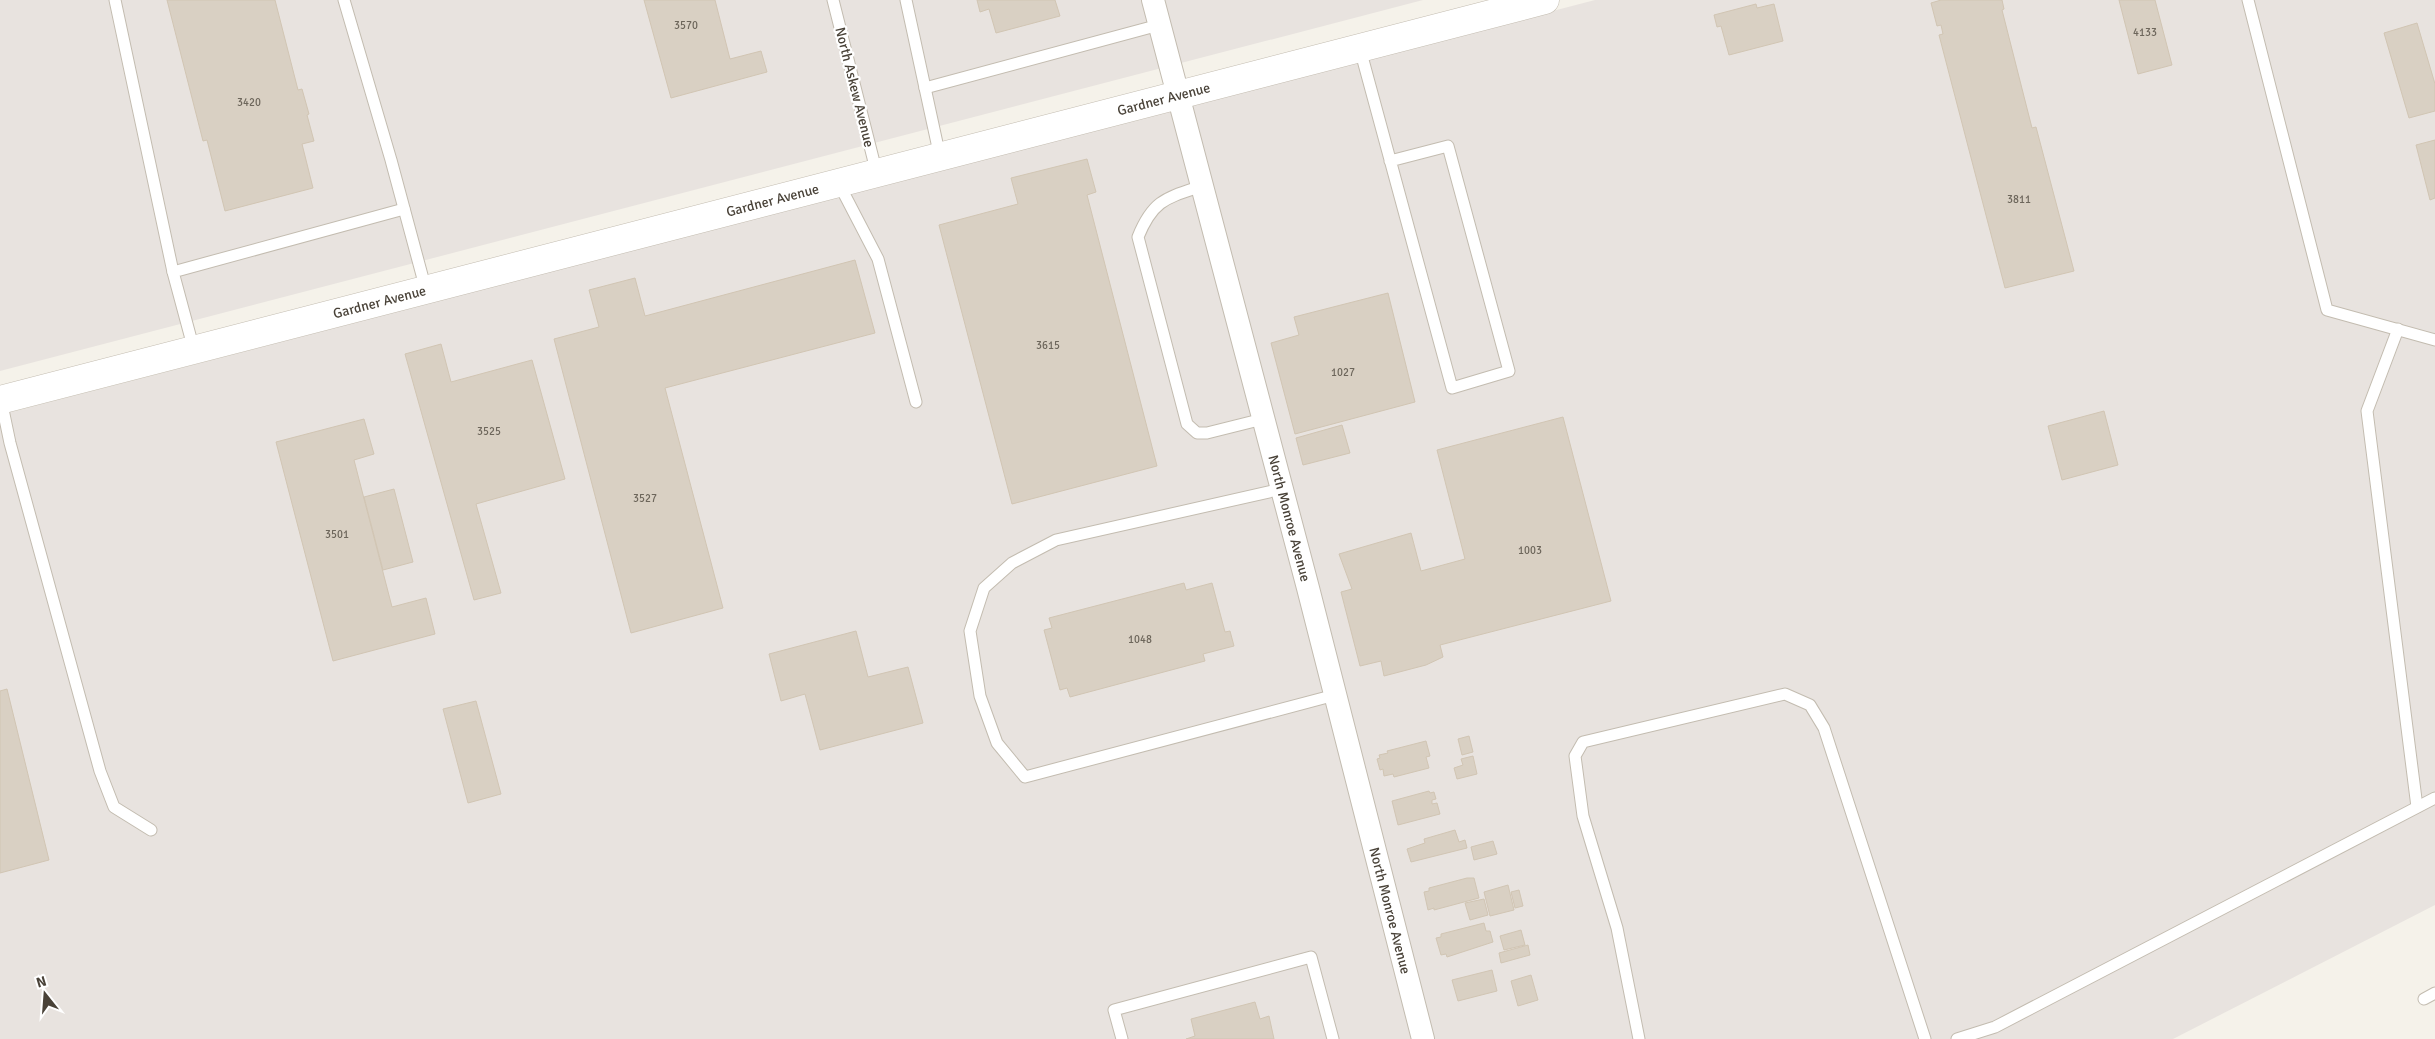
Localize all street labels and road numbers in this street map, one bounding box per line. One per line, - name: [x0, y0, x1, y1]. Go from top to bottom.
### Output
- street label: North Askew Avenue: [831, 25, 878, 149]
- street label: Gardner Avenue: [1115, 79, 1212, 119]
- street label: Gardner Avenue: [724, 180, 821, 221]
- street label: Gardner Avenue: [331, 282, 428, 322]
- street label: North Monroe Avenue: [1264, 453, 1314, 584]
- street label: North Monroe Avenue: [1365, 846, 1414, 976]

